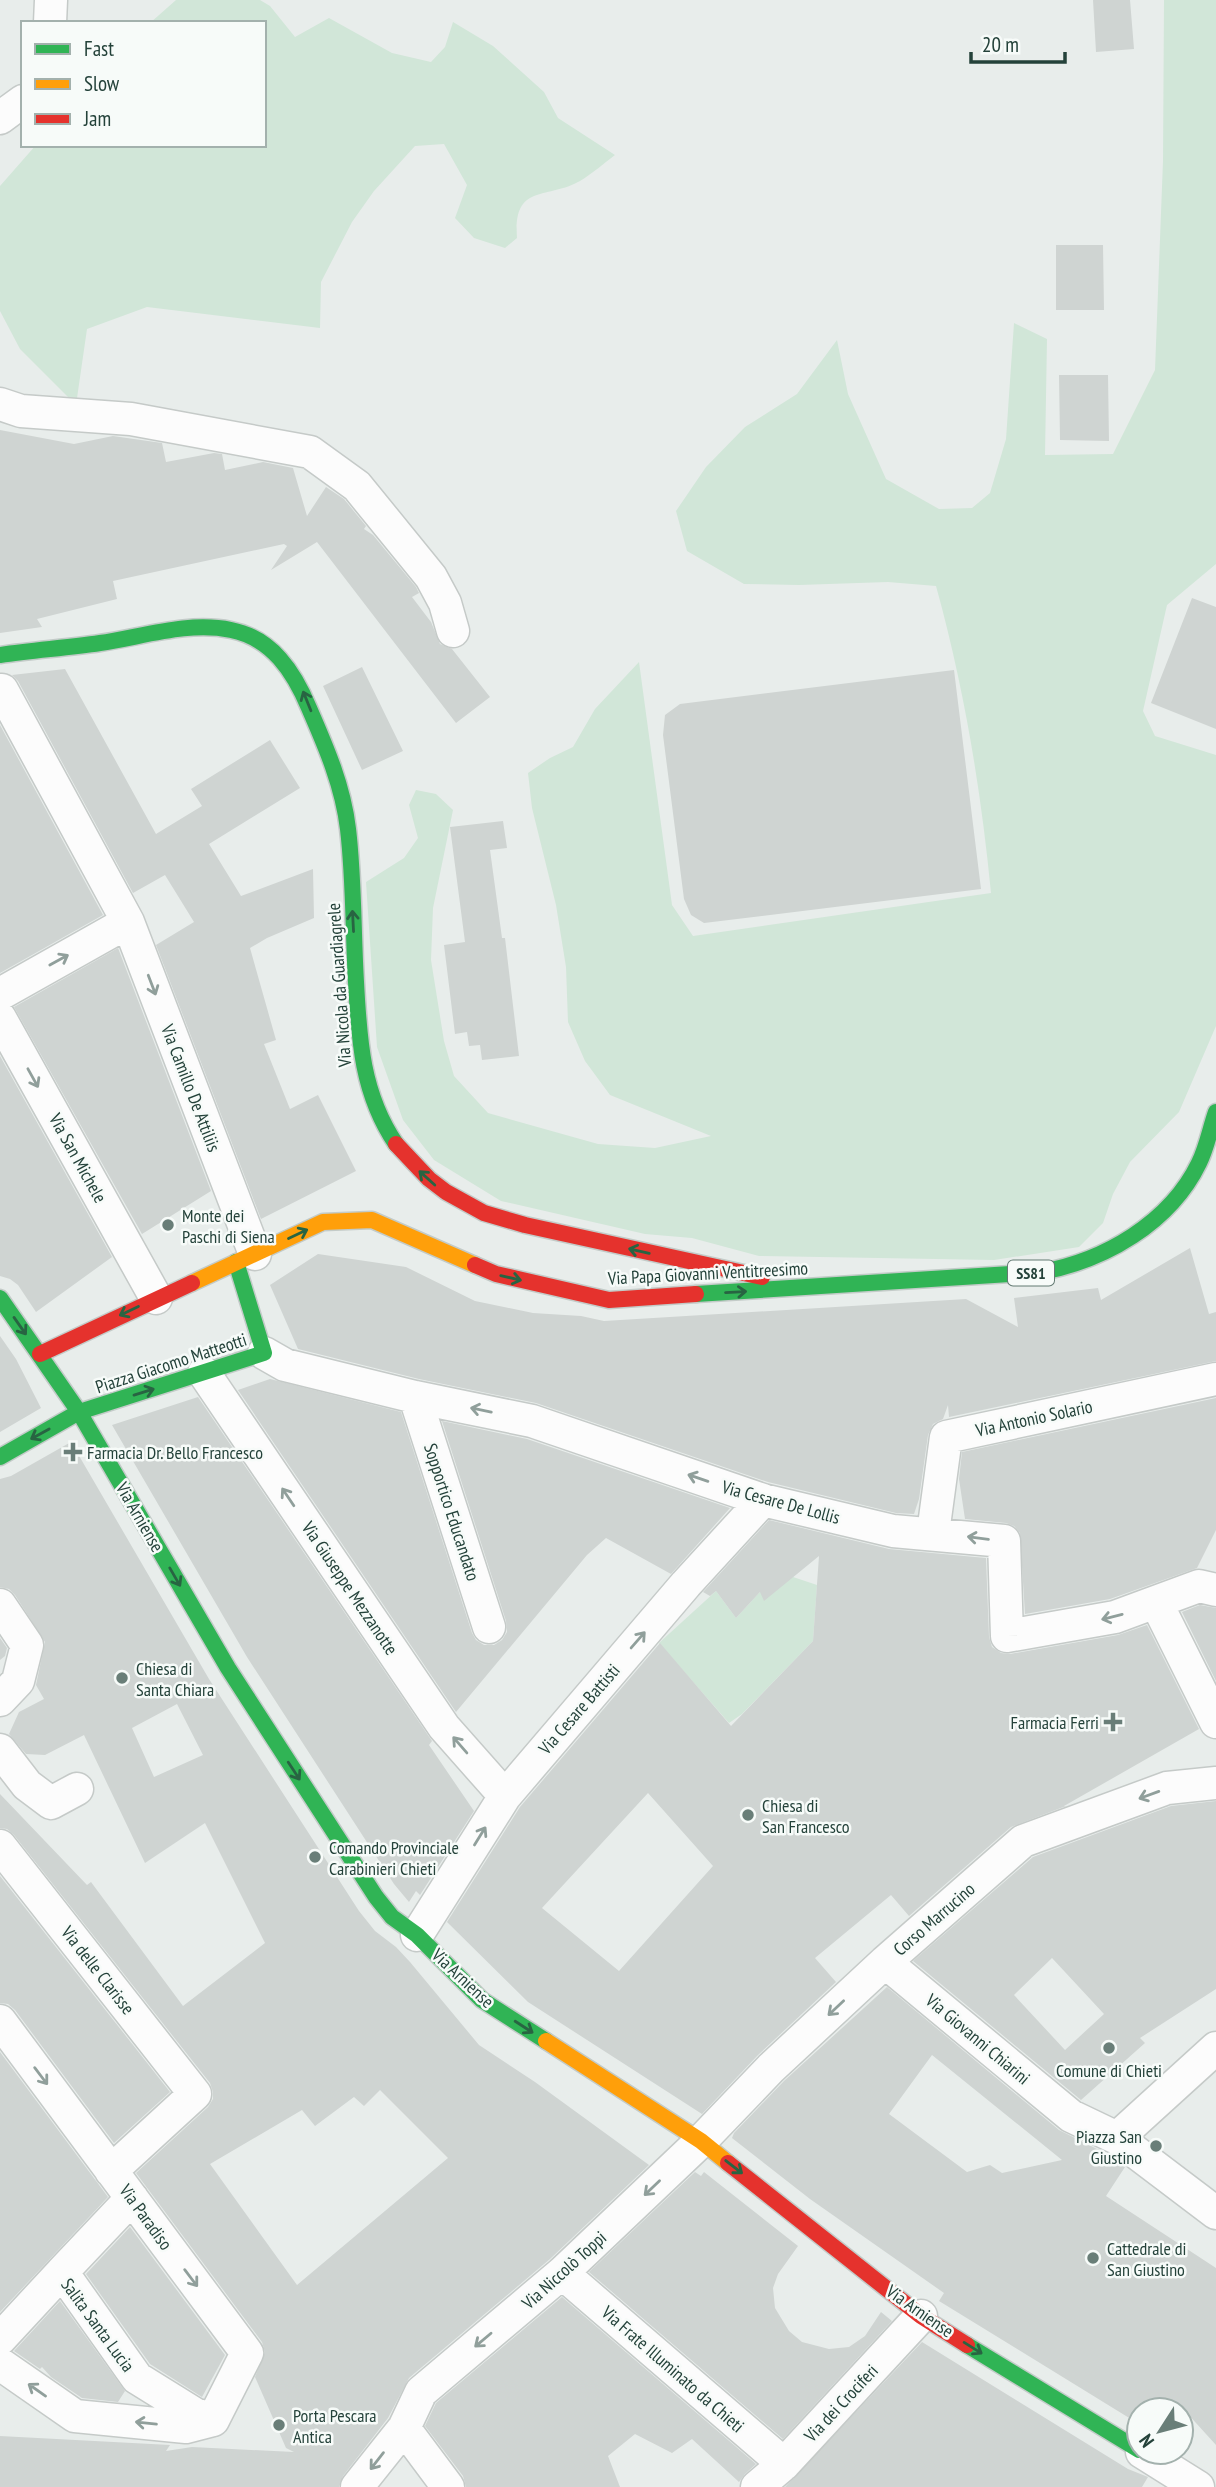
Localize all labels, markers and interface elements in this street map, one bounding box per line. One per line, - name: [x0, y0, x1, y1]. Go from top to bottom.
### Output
- legend: [21, 21, 266, 147]
- scale bar: [971, 21, 1066, 65]
- text: 20 m: [982, 31, 1019, 58]
- text: Fast: [84, 35, 114, 62]
- text: Slow: [84, 70, 120, 97]
- text: Jam: [83, 105, 111, 132]
- one-way arrow: [299, 690, 312, 712]
- street label: Via Nicola da Guardiagrele: [322, 902, 356, 1069]
- one-way arrow: [346, 910, 359, 933]
- one-way arrow: [49, 953, 69, 967]
- one-way arrow: [147, 974, 160, 996]
- street label: Via Camillo De Attiliis: [156, 1020, 226, 1155]
- one-way arrow: [26, 1067, 40, 1087]
- street label: Via San Michele: [44, 1108, 112, 1207]
- one-way arrow: [418, 1170, 436, 1186]
- place label: Monte dei Paschi di Siena: [182, 1204, 275, 1248]
- marker: Monte dei Paschi di Siena: [160, 1217, 176, 1233]
- one-way arrow: [287, 1227, 308, 1240]
- one-way arrow: [628, 1243, 651, 1257]
- street label: Via Papa Giovanni Ventitreesimo: [606, 1256, 809, 1290]
- road number: SS81: [1008, 1260, 1054, 1286]
- one-way arrow: [499, 1271, 522, 1285]
- one-way arrow: [724, 1286, 747, 1299]
- one-way arrow: [119, 1306, 140, 1319]
- one-way arrow: [13, 1316, 27, 1335]
- street label: Piazza Giacomo Matteotti: [92, 1328, 250, 1398]
- one-way arrow: [133, 1384, 155, 1397]
- street label: Via Antonio Solario: [973, 1394, 1095, 1442]
- one-way arrow: [470, 1403, 493, 1417]
- one-way arrow: [30, 1427, 50, 1441]
- street label: Sopportico Educandato: [419, 1440, 485, 1584]
- place label: Farmacia Dr. Bello Francesco: [87, 1441, 263, 1464]
- marker: Farmacia Dr. Bello Francesco: [65, 1444, 81, 1460]
- one-way arrow: [688, 1471, 710, 1483]
- street label: Via Cesare De Lollis: [718, 1475, 843, 1529]
- street label: Via Arniense: [110, 1477, 169, 1556]
- one-way arrow: [281, 1488, 295, 1508]
- street label: Via Giuseppe Mezzanotte: [296, 1516, 403, 1659]
- one-way arrow: [968, 1532, 990, 1545]
- one-way arrow: [169, 1566, 182, 1587]
- one-way arrow: [1101, 1610, 1124, 1624]
- one-way arrow: [630, 1632, 646, 1650]
- place label: Chiesa di Santa Chiara: [136, 1657, 214, 1701]
- street label: Via Cesare Battisti: [533, 1659, 625, 1760]
- marker: Chiesa di Santa Chiara: [114, 1670, 130, 1686]
- place label: Farmacia Ferri: [1011, 1711, 1099, 1734]
- marker: Farmacia Ferri: [1105, 1714, 1121, 1730]
- one-way arrow: [452, 1736, 468, 1754]
- one-way arrow: [288, 1760, 302, 1780]
- one-way arrow: [1139, 1789, 1161, 1802]
- place label: Chiesa di San Francesco: [762, 1794, 850, 1838]
- marker: Chiesa di San Francesco: [740, 1807, 756, 1823]
- one-way arrow: [473, 1826, 487, 1846]
- place label: Comando Provinciale Carabinieri Chieti: [329, 1836, 459, 1880]
- marker: Comando Provinciale Carabinieri Chieti: [307, 1849, 323, 1865]
- street label: Corso Marrucino: [889, 1877, 980, 1961]
- street label: Via delle Clarisse: [56, 1920, 140, 2019]
- street label: Via Arniense: [426, 1943, 499, 2013]
- street label: Via Giovanni Chiarini: [920, 1988, 1035, 2089]
- one-way arrow: [827, 2000, 845, 2016]
- one-way arrow: [514, 2020, 533, 2035]
- marker: Comune di Chieti: [1101, 2040, 1117, 2056]
- place label: Comune di Chieti: [1056, 2059, 1162, 2082]
- one-way arrow: [34, 2066, 48, 2085]
- place label: Piazza San Giustino: [1076, 2125, 1142, 2169]
- marker: Piazza San Giustino: [1148, 2138, 1164, 2154]
- one-way arrow: [724, 2159, 742, 2175]
- street label: Via Paradiso: [114, 2179, 178, 2255]
- one-way arrow: [644, 2180, 661, 2197]
- street label: Via Niccolò Toppi: [516, 2226, 611, 2315]
- place label: Cattedrale di San Giustino: [1107, 2237, 1186, 2281]
- marker: Cattedrale di San Giustino: [1085, 2250, 1101, 2266]
- one-way arrow: [184, 2268, 198, 2287]
- street label: Salita Santa Lucia: [56, 2274, 140, 2376]
- street label: Via Arniense: [881, 2279, 958, 2342]
- street label: Via Frate Illuminato da Chieti: [596, 2300, 749, 2437]
- one-way arrow: [474, 2332, 492, 2348]
- one-way arrow: [963, 2342, 983, 2356]
- street label: Via dei Crociferi: [798, 2359, 883, 2447]
- one-way arrow: [28, 2383, 48, 2397]
- north arrow: [1125, 2396, 1195, 2466]
- place label: Porta Pescara Antica: [293, 2404, 377, 2448]
- one-way arrow: [135, 2416, 158, 2429]
- marker: Porta Pescara Antica: [271, 2417, 287, 2433]
- text: N: [1134, 2430, 1159, 2452]
- one-way arrow: [370, 2451, 385, 2470]

